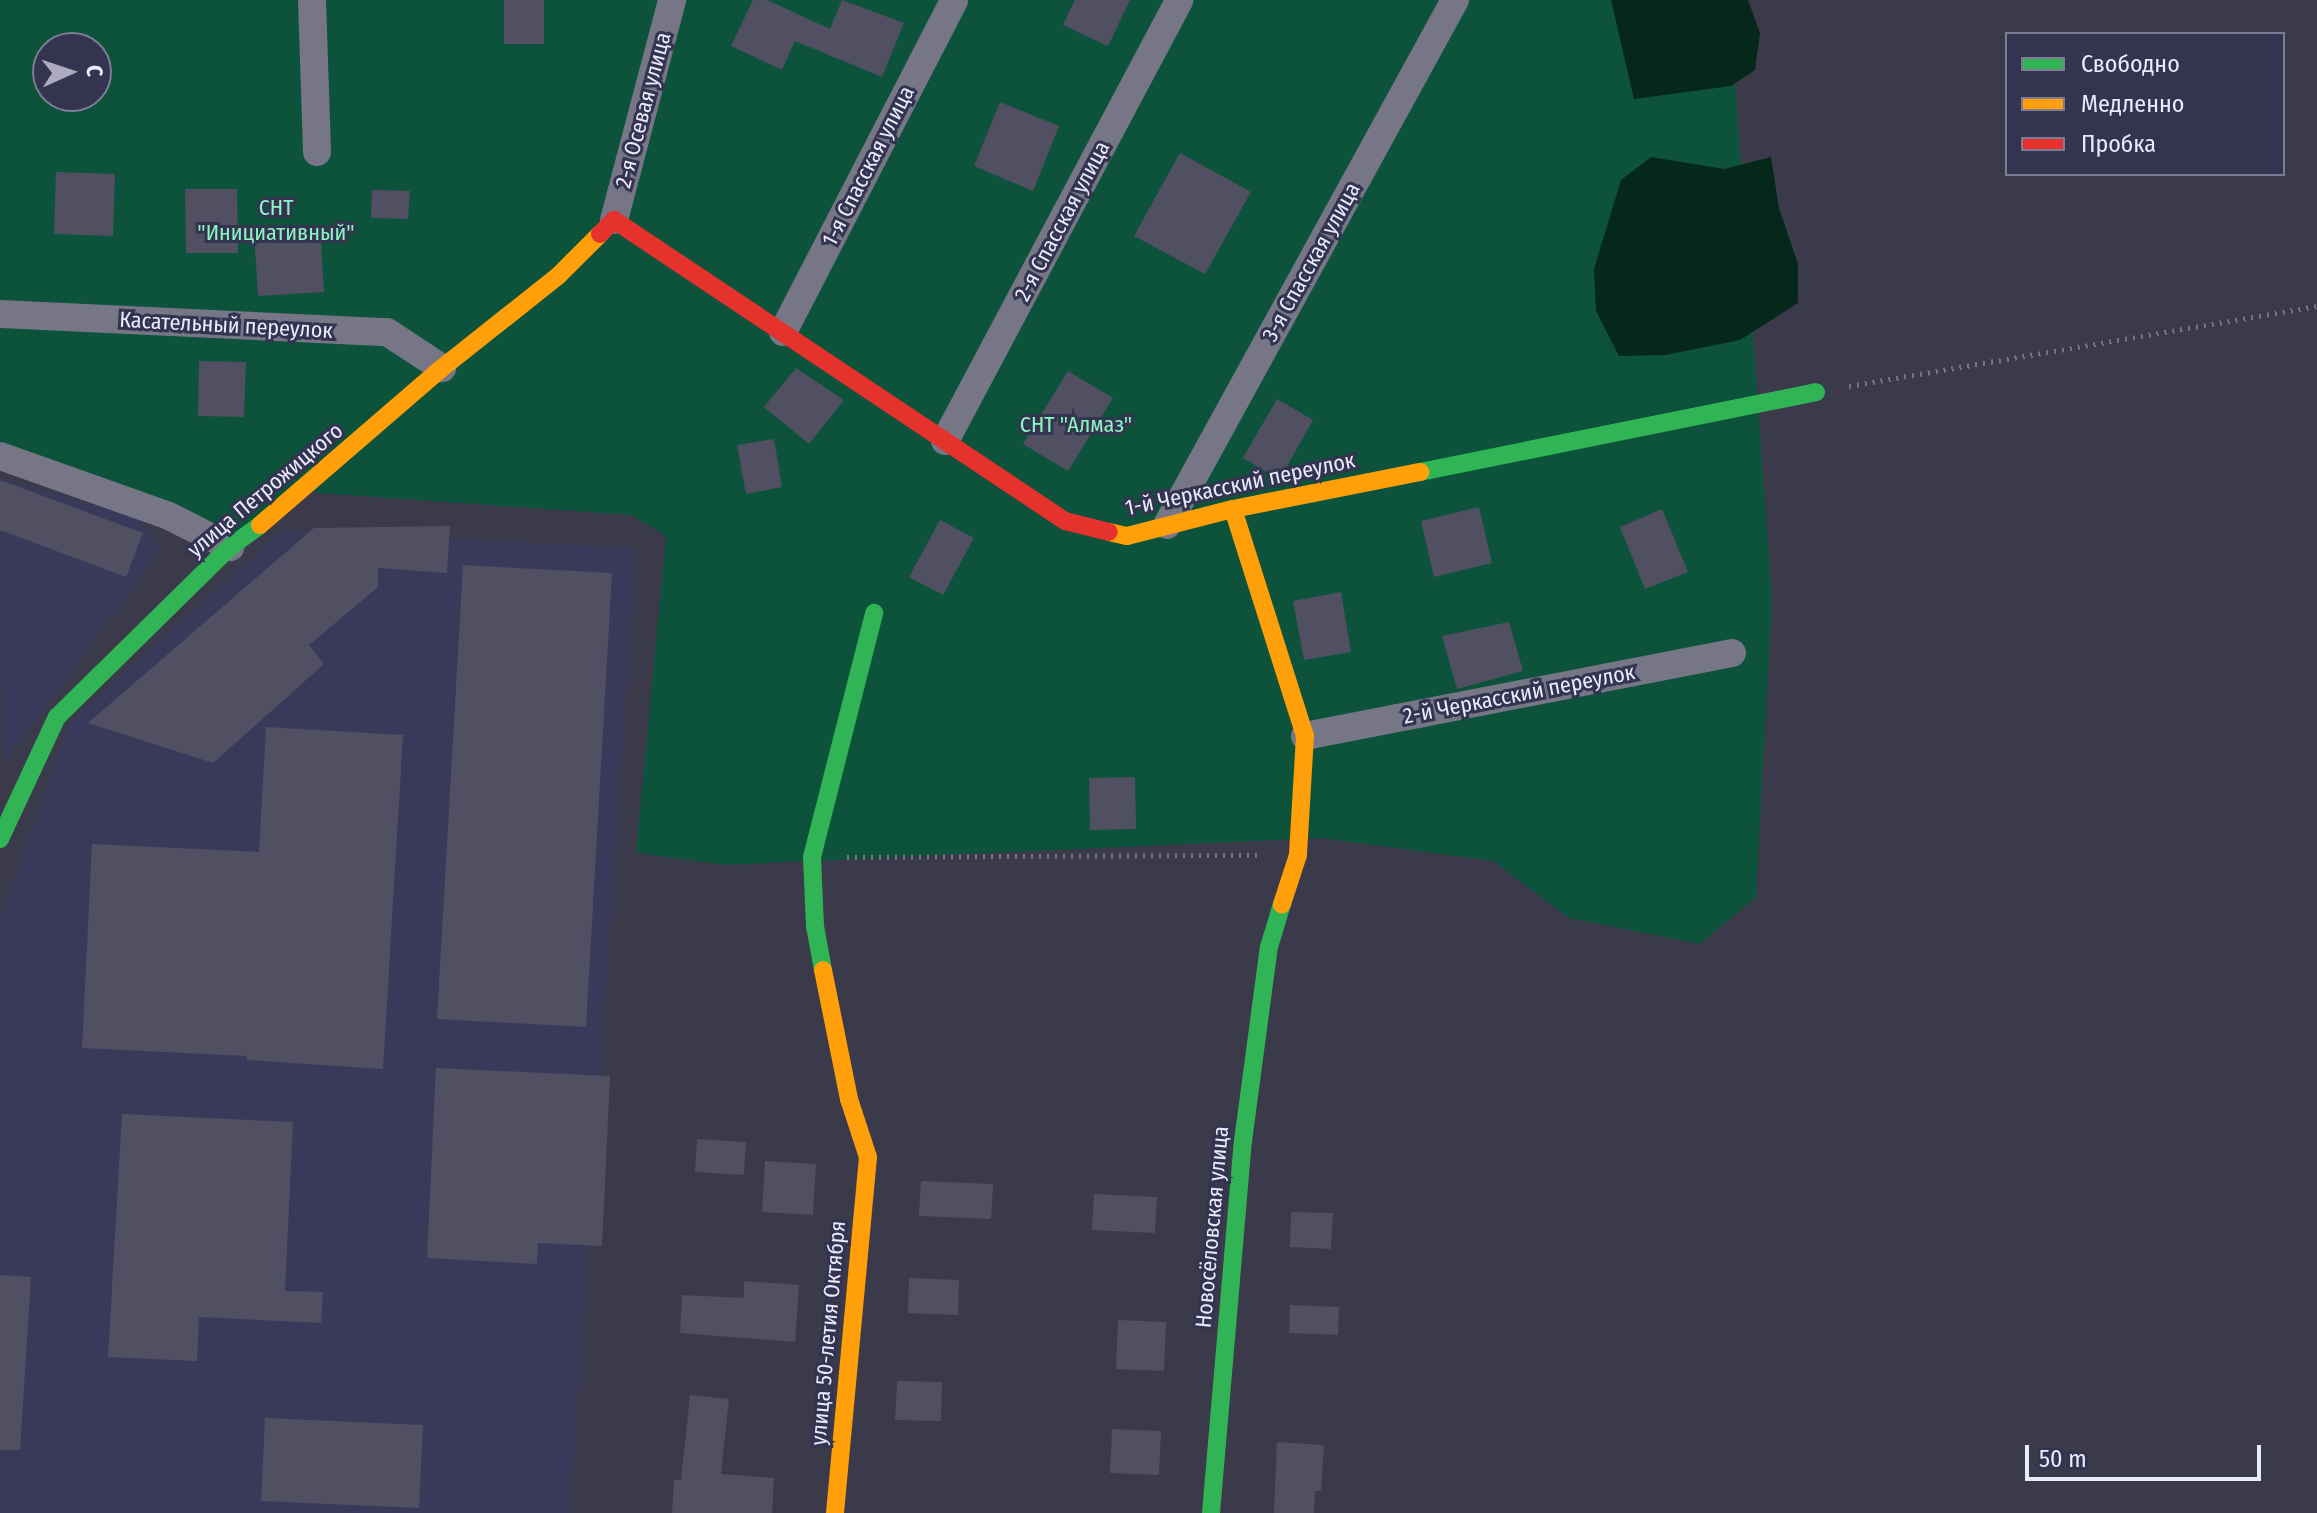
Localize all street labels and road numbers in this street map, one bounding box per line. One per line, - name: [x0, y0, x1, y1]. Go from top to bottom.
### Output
- street label: 2-я Осевая улица: [610, 29, 676, 191]
- street label: 1-я Спасская улица: [816, 82, 920, 250]
- street label: 2-я Спасская улица: [1009, 137, 1115, 305]
- street label: 3-я Спасская улица: [1256, 178, 1366, 346]
- street label: Касательный переулок: [119, 306, 333, 344]
- street label: улица Петрожицкого: [182, 417, 348, 563]
- street label: 1-й Черкасский переулок: [1123, 447, 1357, 521]
- street label: 2-й Черкасский переулок: [1401, 659, 1637, 729]
- street label: Новосёловская улица: [1190, 1125, 1234, 1329]
- street label: улица 50-летия Октября: [805, 1220, 851, 1446]

